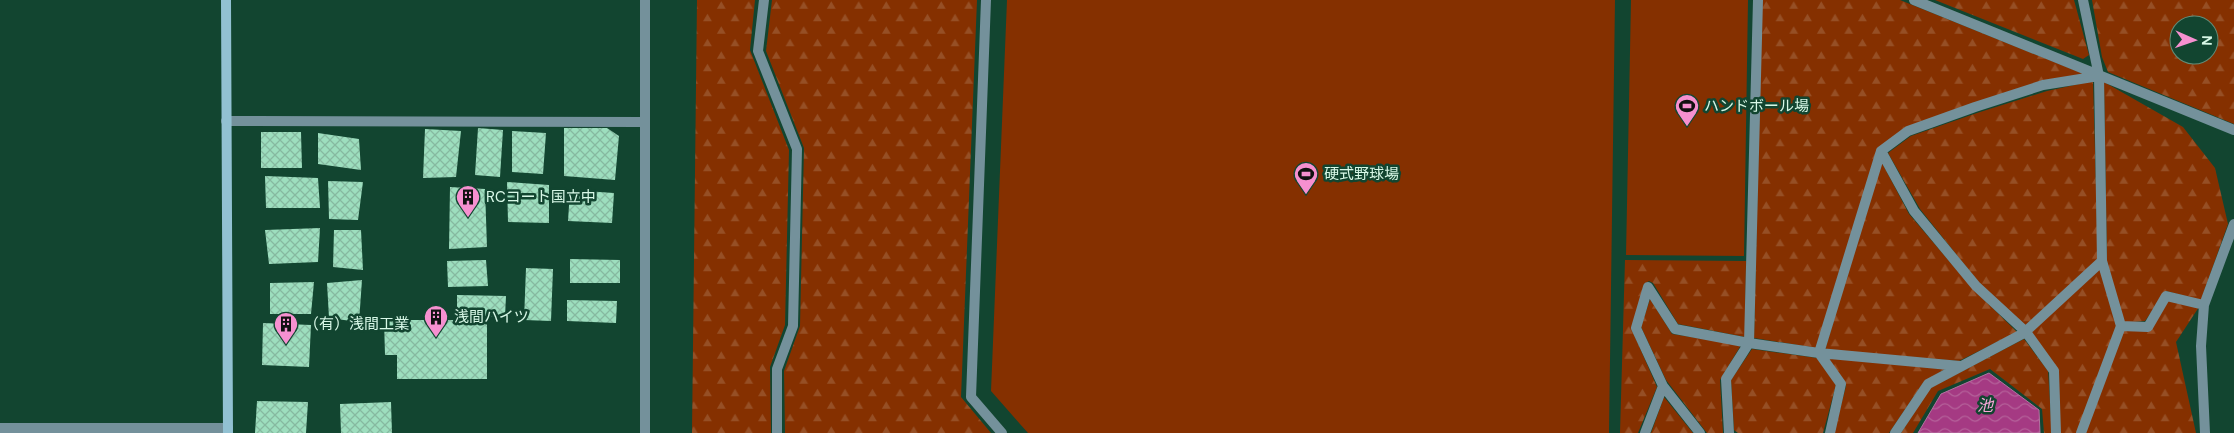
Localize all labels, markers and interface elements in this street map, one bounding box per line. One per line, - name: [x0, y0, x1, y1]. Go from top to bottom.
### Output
- north arrow: [2169, 15, 2219, 65]
- text: N: [2198, 35, 2216, 46]
- sports icon: ハンドボール場: [1674, 93, 1700, 127]
- place label: ハンドボール場: [1704, 96, 1809, 116]
- sports icon: 硬式野球場: [1293, 161, 1319, 195]
- place label: 硬式野球場: [1324, 164, 1399, 184]
- building icon: RCコート国立中: [455, 184, 481, 218]
- place label: RCコート国立中: [486, 187, 596, 207]
- building icon: 浅間ハイツ: [423, 304, 449, 338]
- place label: 浅間ハイツ: [454, 307, 529, 327]
- building icon: （有）浅間工業: [273, 311, 299, 345]
- place label: （有）浅間工業: [304, 314, 409, 334]
- water label: 池: [1977, 395, 1995, 416]

